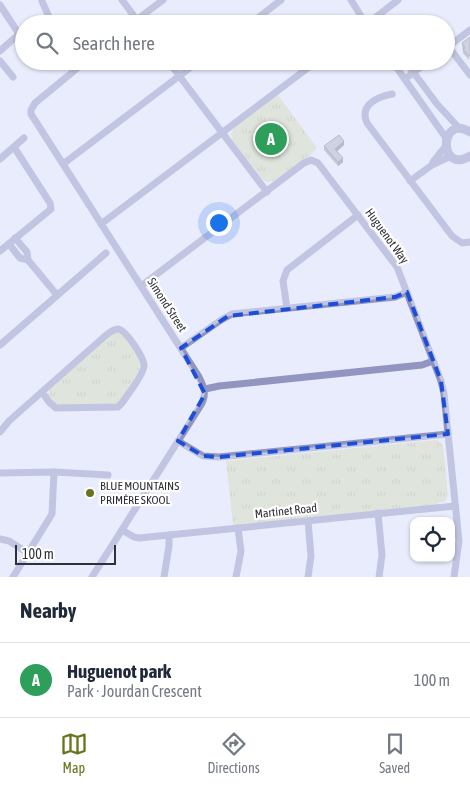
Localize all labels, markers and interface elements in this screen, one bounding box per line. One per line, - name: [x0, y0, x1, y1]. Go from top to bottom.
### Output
- search box: [15, 15, 455, 70]
- icon: search: [33, 29, 61, 57]
- text: Search here: [73, 32, 155, 54]
- pin: A: [255, 120, 287, 158]
- street label: Huguenot Way: [362, 206, 412, 266]
- your location: [206, 210, 232, 236]
- street label: Simond Street: [144, 275, 190, 335]
- place label: BLUE MOUNTAINS PRIMÊRE SKOOL: [100, 479, 179, 507]
- marker: BLUE MOUNTAINS PRIMÊRE SKOOL: [84, 487, 96, 499]
- street label: Martinet Road: [254, 501, 318, 521]
- map controls: [410, 517, 455, 562]
- button: locate: [410, 517, 455, 562]
- scale bar: [15, 542, 116, 565]
- text: 100 m: [22, 546, 54, 562]
- text: Nearby: [20, 598, 76, 622]
- text: Huguenot park: [67, 660, 171, 682]
- text: A: [32, 671, 40, 689]
- text: 100 m: [414, 671, 450, 689]
- text: Park · Jourdan Crescent: [67, 682, 202, 700]
- tab: Map: [60, 730, 88, 776]
- tab: Directions: [207, 730, 260, 776]
- tab: Saved: [379, 730, 410, 776]

